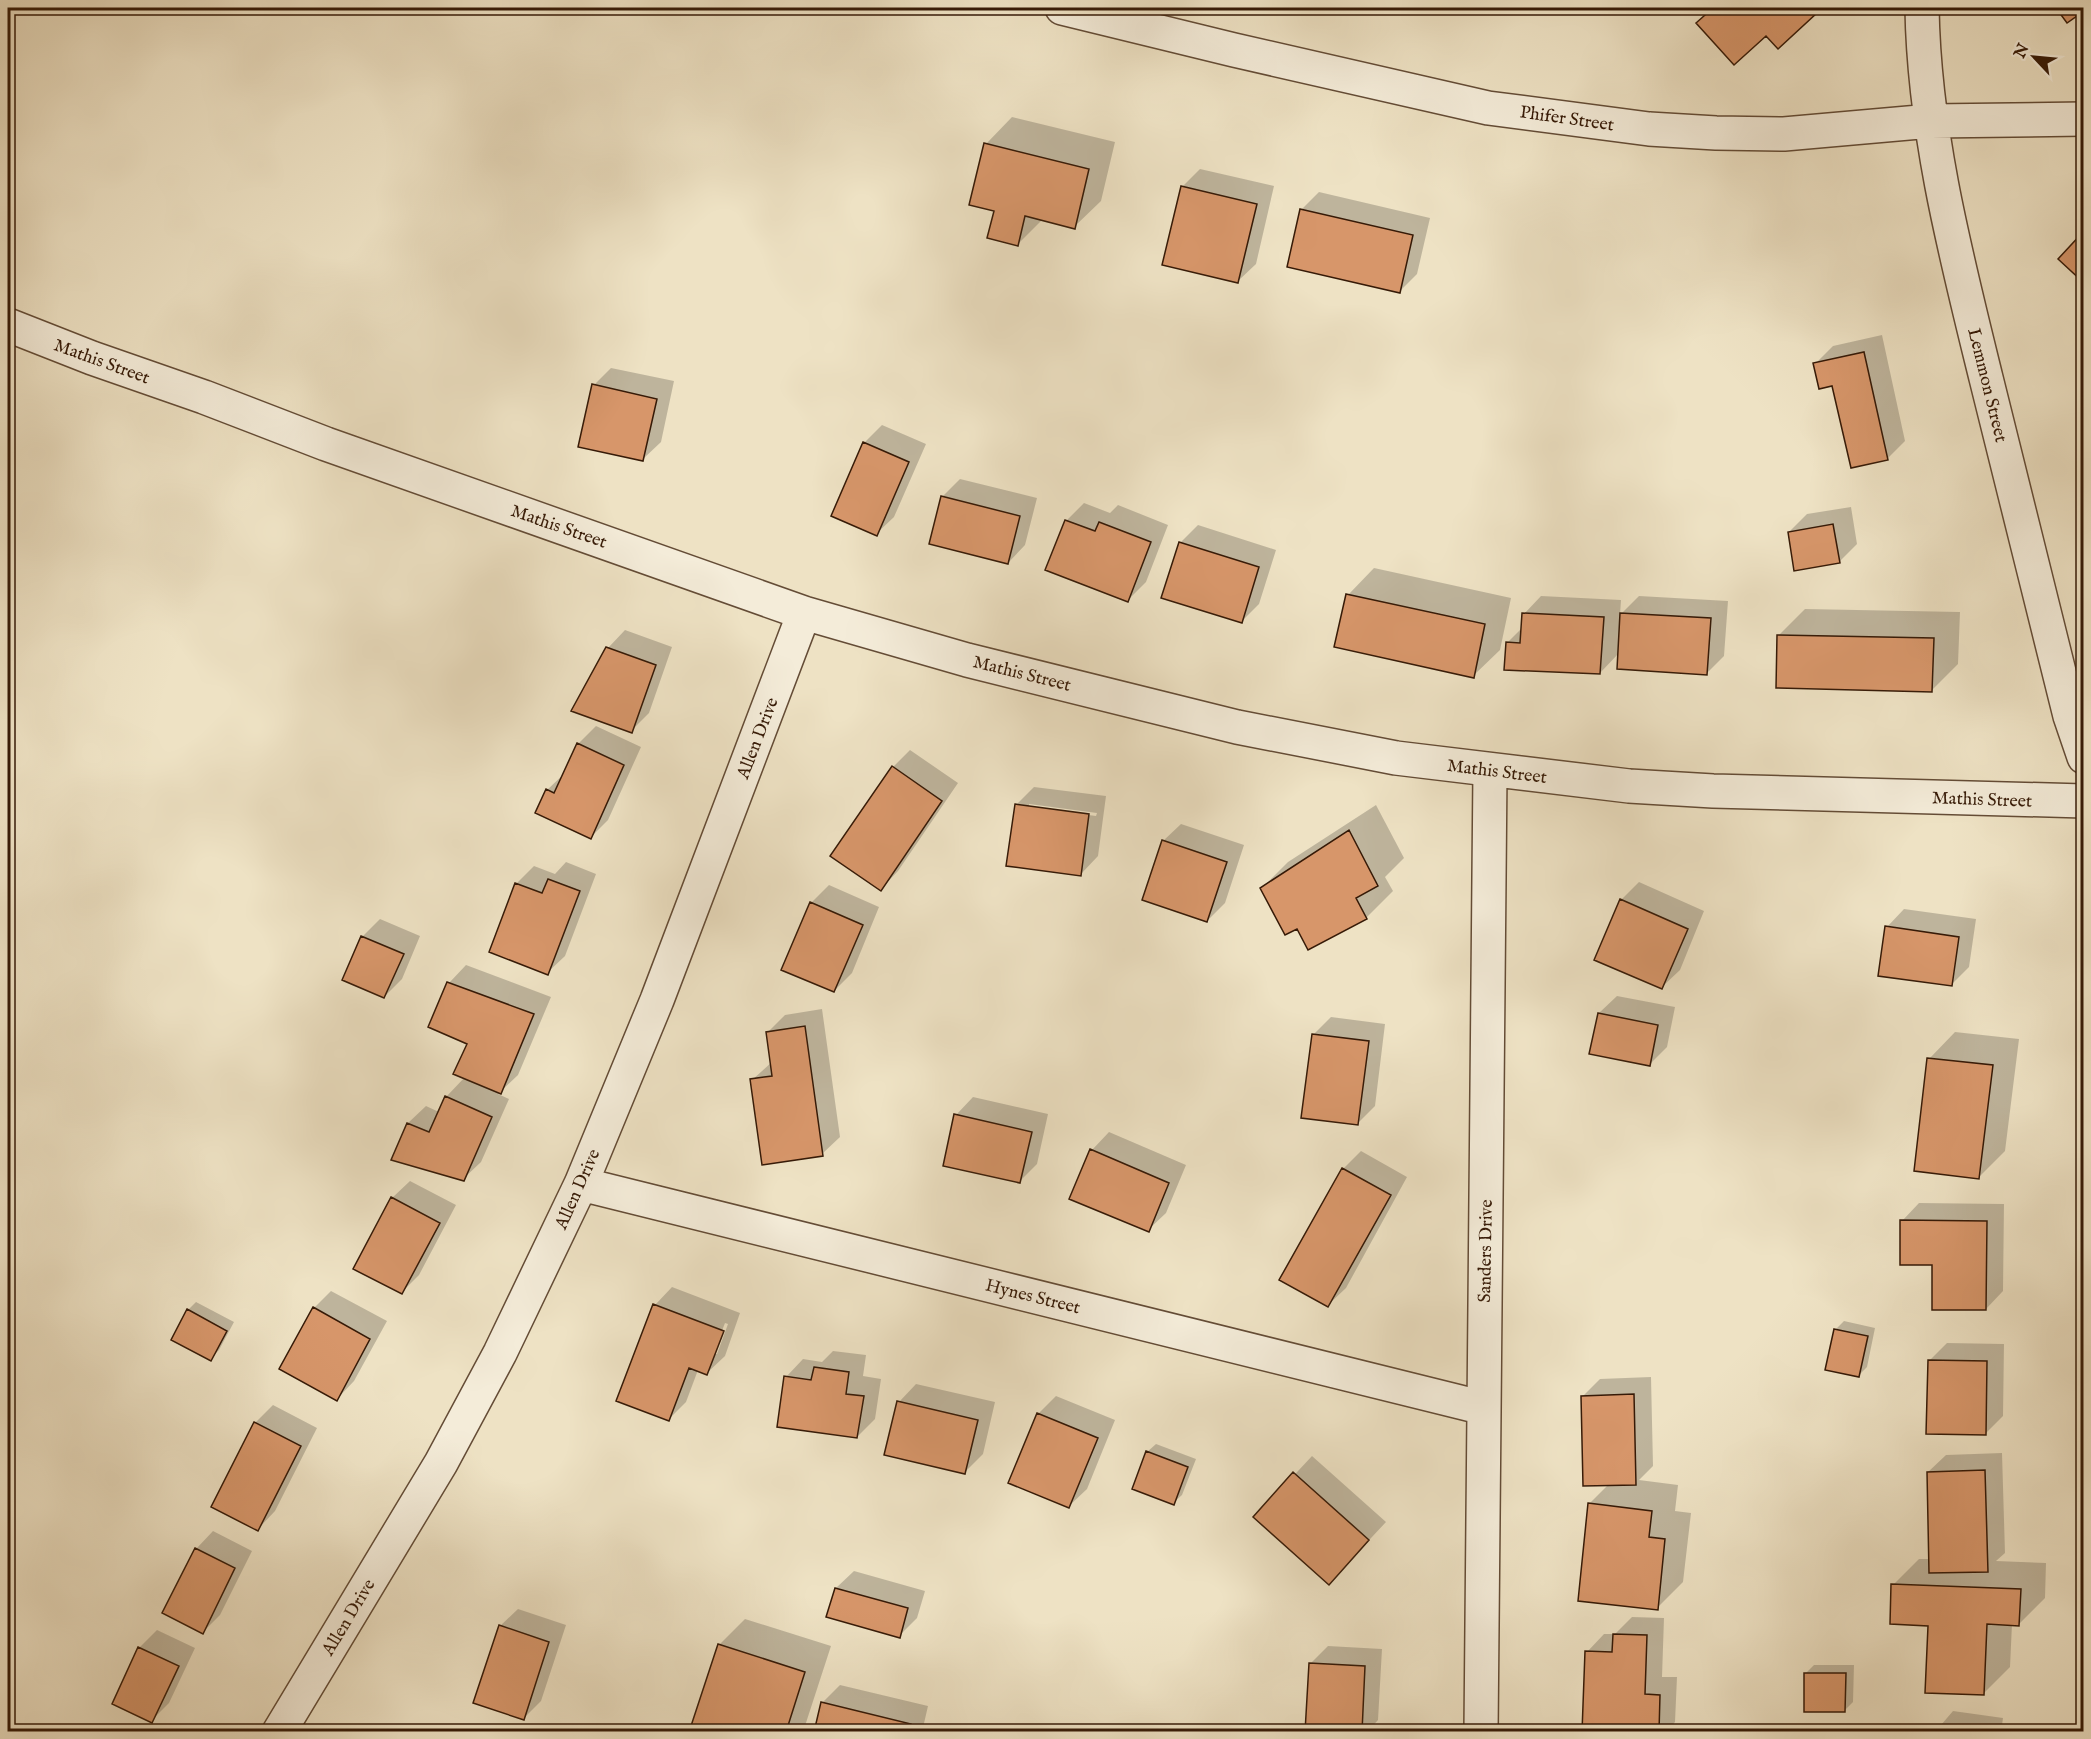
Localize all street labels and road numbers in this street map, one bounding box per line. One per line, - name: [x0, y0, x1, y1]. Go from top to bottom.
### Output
- street label: Phifer Street: [1518, 102, 1615, 137]
- street label: Lemmon Street: [1961, 326, 2012, 445]
- street label: Mathis Street: [50, 334, 153, 390]
- street label: Mathis Street: [507, 500, 610, 555]
- street label: Mathis Street: [970, 651, 1073, 698]
- street label: Allen Drive: [732, 694, 784, 784]
- street label: Mathis Street: [1446, 755, 1548, 790]
- street label: Mathis Street: [1931, 787, 2032, 814]
- street label: Allen Drive: [550, 1146, 606, 1234]
- street label: Sanders Drive: [1474, 1199, 1499, 1303]
- street label: Hynes Street: [983, 1275, 1082, 1320]
- street label: Allen Drive: [317, 1575, 381, 1661]

